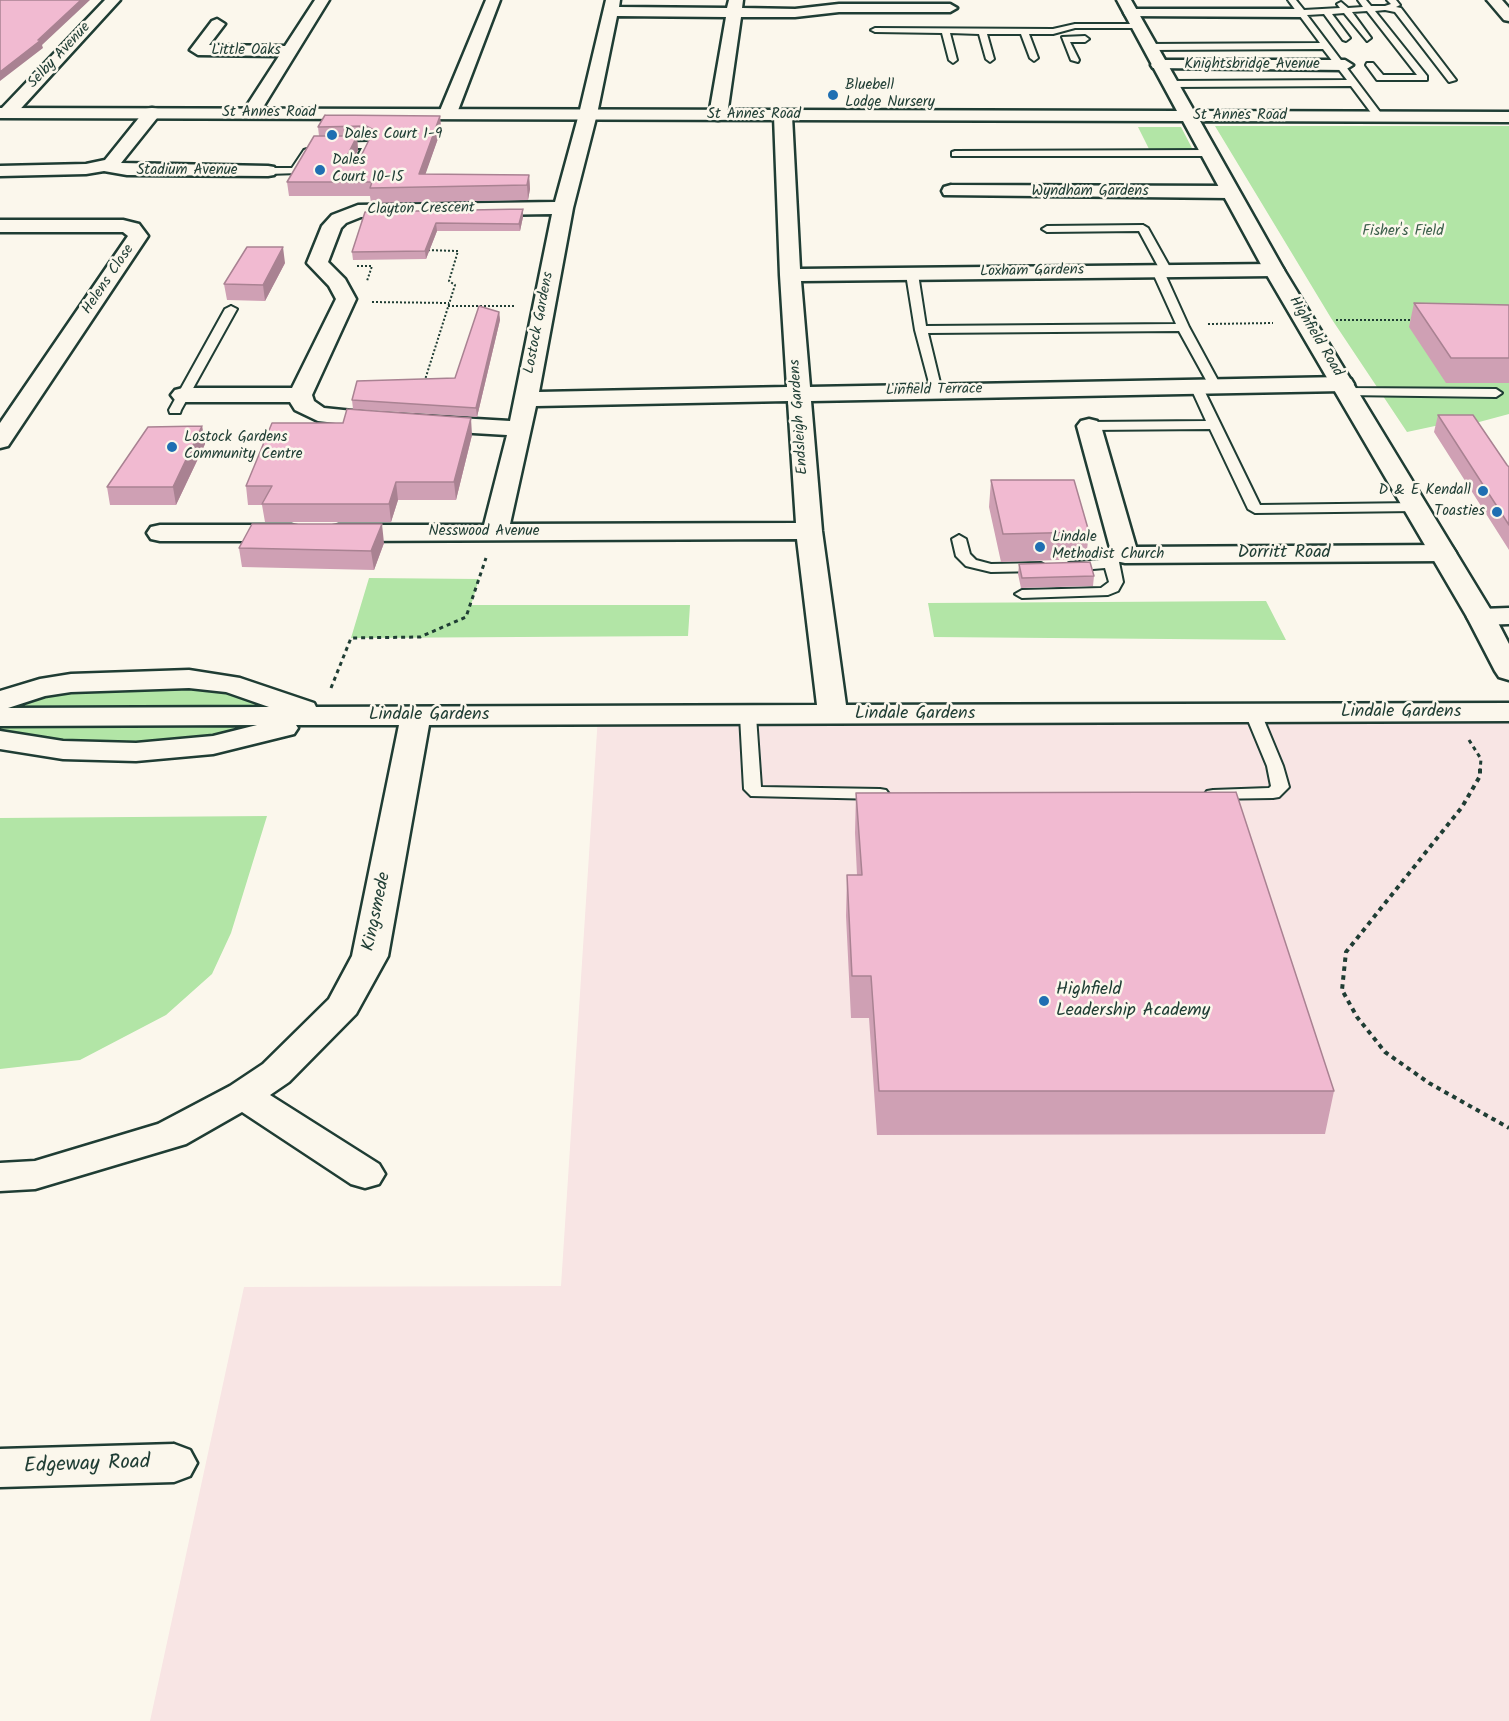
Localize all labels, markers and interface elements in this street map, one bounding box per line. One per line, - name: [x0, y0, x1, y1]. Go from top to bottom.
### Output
- street label: Selby Avenue: [25, 19, 95, 93]
- street label: Little Oaks: [211, 42, 281, 60]
- street label: Knightsbridge Avenue: [1184, 56, 1320, 74]
- place label: Bluebell Lodge Nursery: [845, 77, 935, 112]
- marker: Bluebell Lodge Nursery: [826, 88, 840, 102]
- street label: St Annes Road: [222, 104, 316, 122]
- street label: St Annes Road: [707, 106, 801, 124]
- street label: St Annes Road: [1193, 107, 1287, 125]
- place label: Dales Court 1-9: [344, 126, 442, 144]
- marker: Dales Court 1-9: [325, 128, 339, 142]
- place label: Dales Court 10-15: [332, 152, 404, 187]
- street label: Stadium Avenue: [136, 162, 238, 180]
- marker: Dales Court 10-15: [313, 163, 327, 177]
- street label: Wyndham Gardens: [1031, 183, 1149, 201]
- street label: Clayton Crescent: [367, 200, 475, 220]
- park label: Fisher's Field: [1362, 223, 1444, 241]
- street label: Helens Close: [79, 242, 139, 318]
- street label: Loxham Gardens: [980, 262, 1084, 282]
- street label: Lostock Gardens: [521, 270, 559, 376]
- street label: Highfield Road: [1284, 293, 1346, 381]
- street label: Endsleigh Gardens: [787, 359, 813, 475]
- street label: Linfield Terrace: [885, 381, 983, 401]
- place label: Lostock Gardens Community Centre: [184, 429, 303, 464]
- marker: Lostock Gardens Community Centre: [165, 440, 179, 454]
- place label: D & E Kendall: [1378, 482, 1471, 500]
- marker: D & E Kendall: [1476, 484, 1490, 498]
- place label: Toasties: [1434, 503, 1485, 521]
- marker: Toasties: [1490, 505, 1504, 519]
- street label: Nesswood Avenue: [428, 523, 540, 541]
- place label: Lindale Methodist Church: [1052, 529, 1164, 564]
- marker: Lindale Methodist Church: [1033, 540, 1047, 554]
- street label: Dorritt Road: [1237, 543, 1331, 565]
- street label: Lindale Gardens: [1341, 702, 1461, 724]
- street label: Lindale Gardens: [855, 704, 975, 726]
- street label: Lindale Gardens: [369, 705, 489, 727]
- street label: Kingsmede: [359, 871, 397, 953]
- place label: Highfield Leadership Academy: [1056, 980, 1210, 1022]
- marker: Highfield Leadership Academy: [1037, 994, 1051, 1008]
- street label: Edgeway Road: [23, 1451, 151, 1481]

